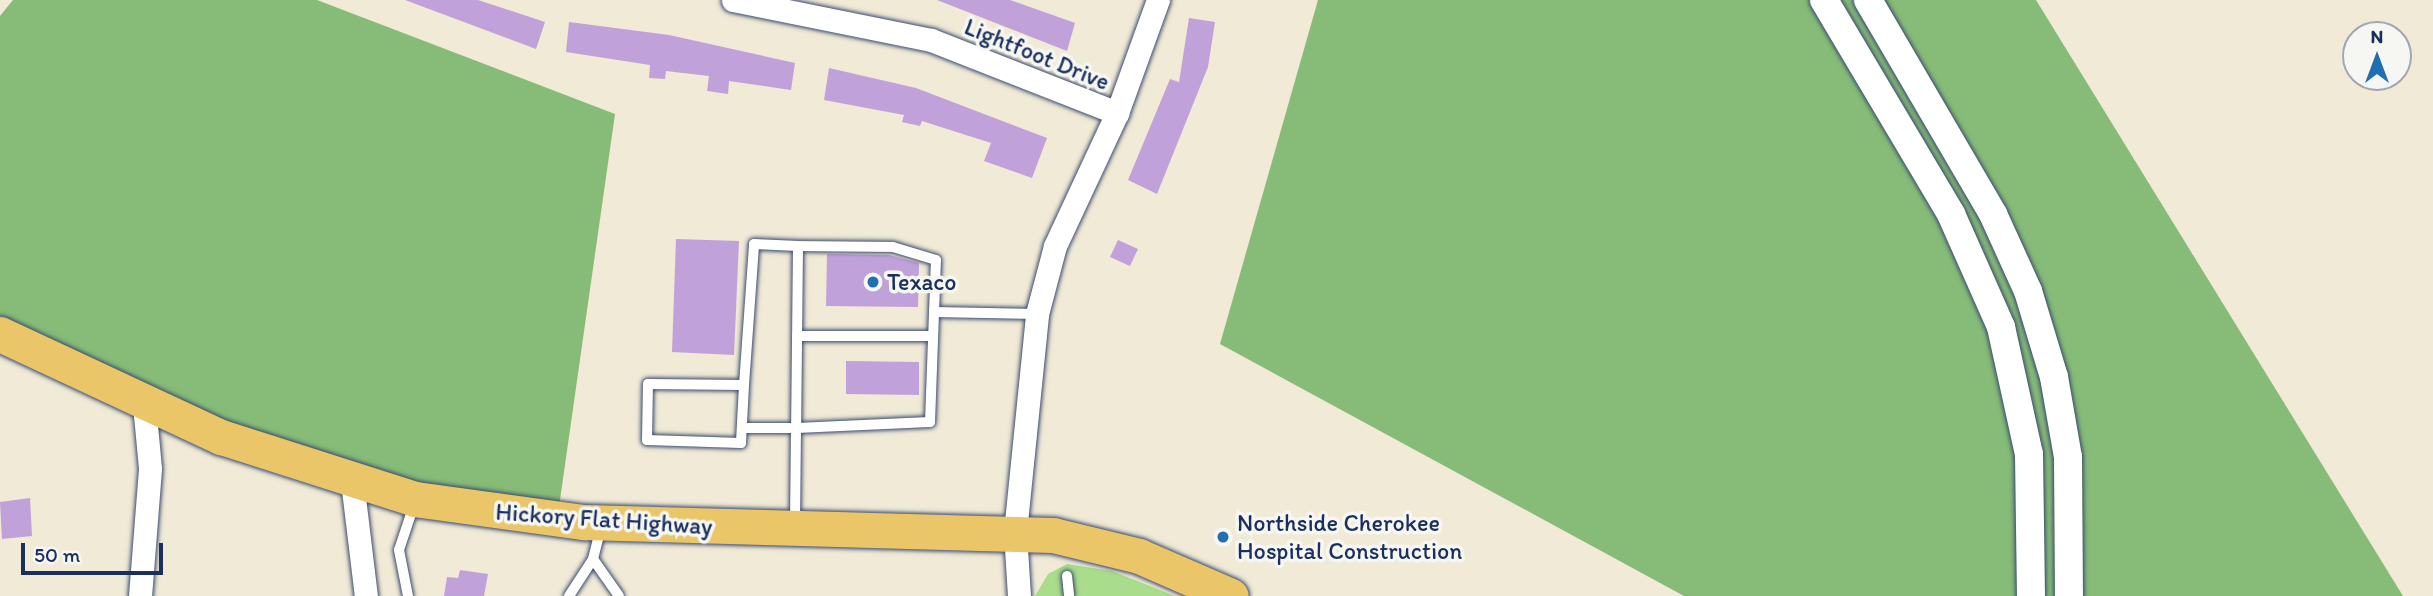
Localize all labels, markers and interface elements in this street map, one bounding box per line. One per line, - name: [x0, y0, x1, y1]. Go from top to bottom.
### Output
- street label: Lightfoot Drive: [960, 12, 1114, 96]
- north arrow: [2342, 21, 2412, 91]
- text: N: [2371, 25, 2383, 48]
- place label: Texaco: [887, 268, 956, 296]
- marker: Texaco: [865, 274, 881, 290]
- street label: Hickory Flat Highway: [495, 497, 713, 541]
- place label: Northside Cherokee Hospital Construction: [1237, 509, 1464, 565]
- marker: Northside Cherokee Hospital Construction: [1215, 529, 1231, 545]
- scale bar: [24, 530, 166, 574]
- text: 50 m: [34, 542, 80, 567]

